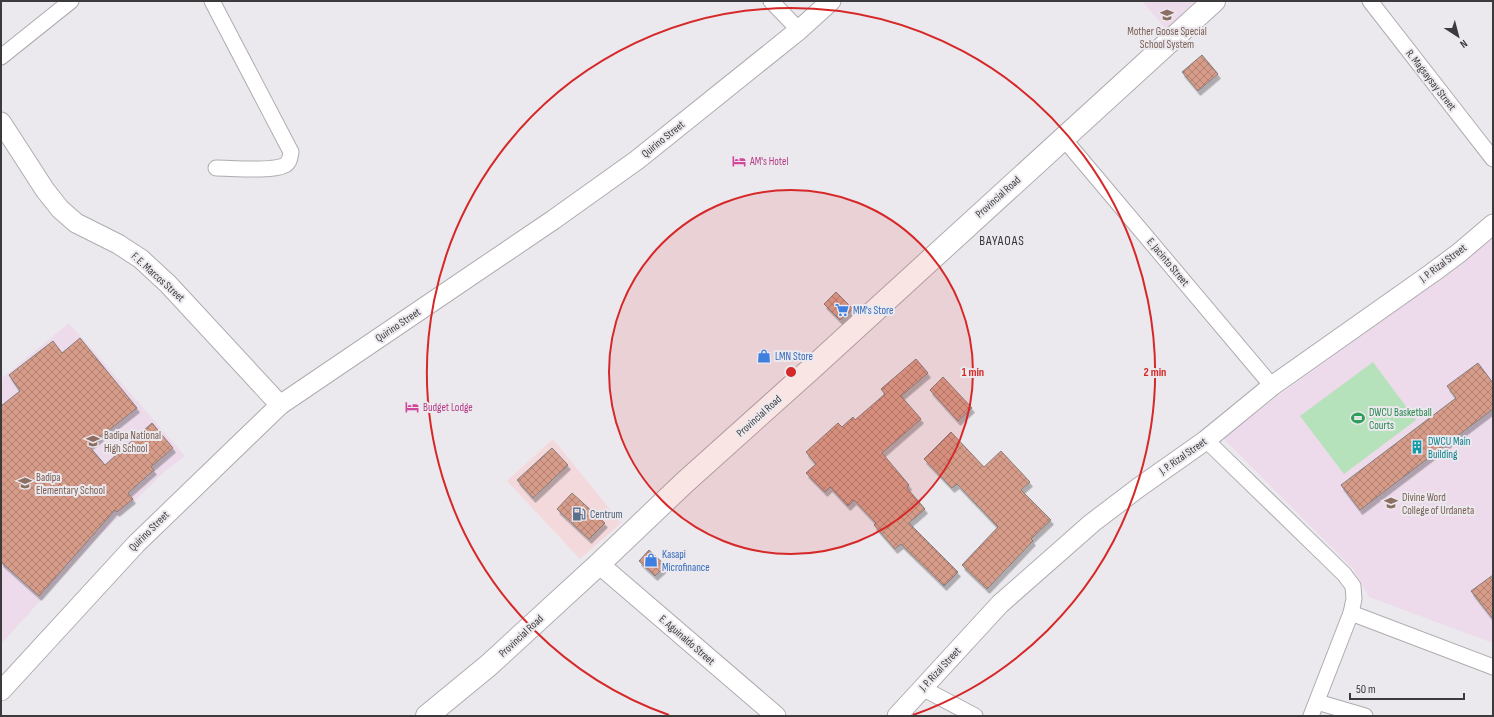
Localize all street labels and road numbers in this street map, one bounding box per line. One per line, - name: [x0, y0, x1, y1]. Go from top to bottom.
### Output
- street label: R. Magsaysay Street: [1403, 47, 1459, 114]
- street label: Quirino Street: [639, 117, 688, 160]
- street label: Provincial Road: [973, 173, 1023, 221]
- street label: E. Jacinto Street: [1144, 235, 1192, 289]
- street label: J. P. Rizal Street: [1416, 241, 1469, 285]
- street label: F. E. Marcos Street: [129, 250, 188, 305]
- street label: Quirino Street: [373, 305, 424, 345]
- street label: Provincial Road: [734, 392, 784, 440]
- street label: J. P. Rizal Street: [1156, 434, 1210, 478]
- street label: Quirino Street: [126, 508, 172, 554]
- street label: Provincial Road: [496, 612, 546, 660]
- street label: E. Aguinaldo Street: [657, 612, 718, 668]
- street label: J. P. Rizal Street: [916, 644, 964, 694]

